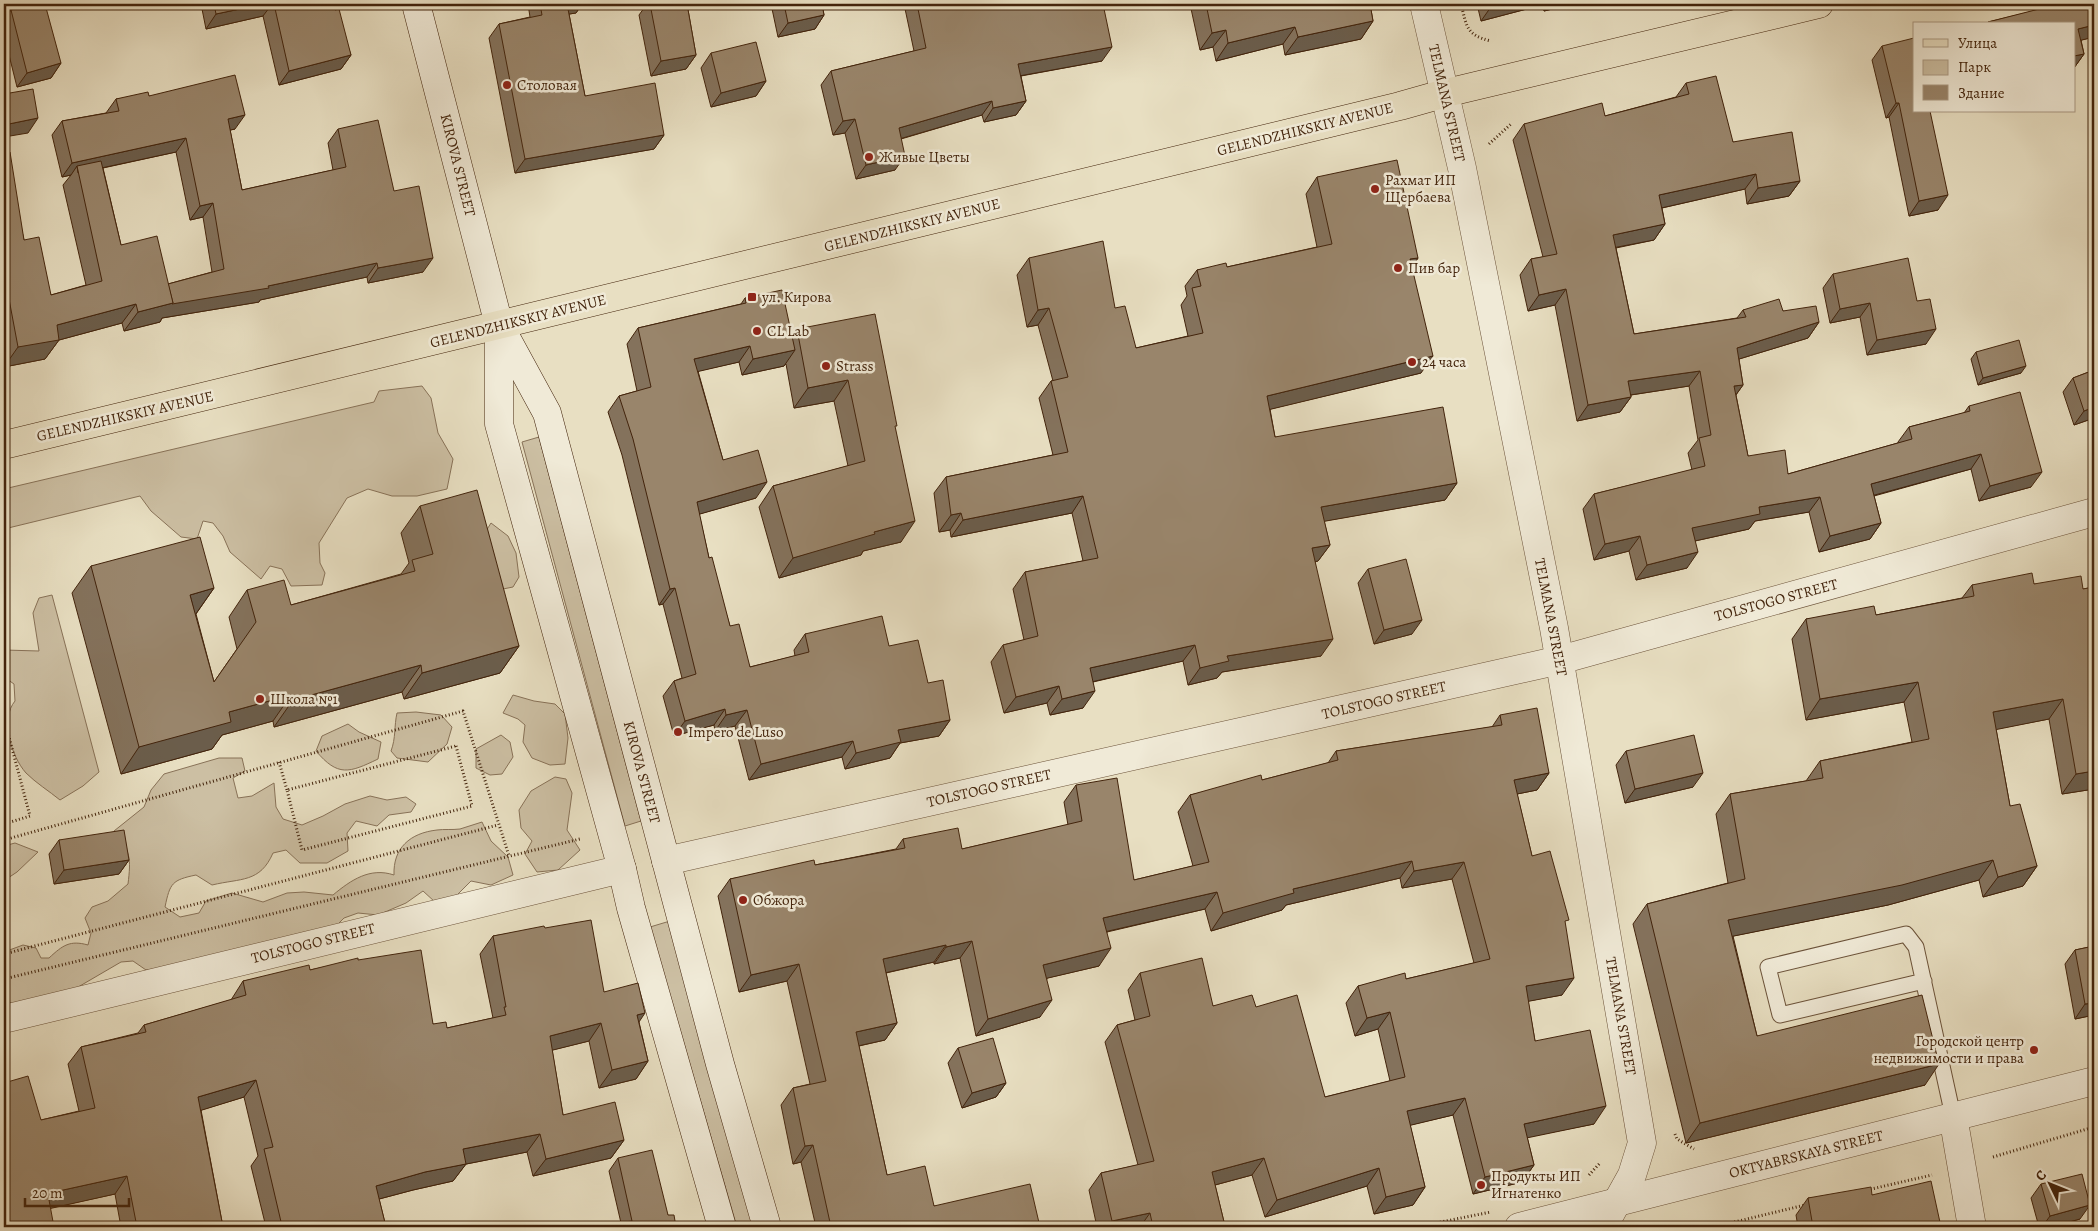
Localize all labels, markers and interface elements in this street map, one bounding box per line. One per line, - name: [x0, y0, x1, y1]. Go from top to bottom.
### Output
- legend: [1913, 22, 2076, 112]
- text: Улица: [1958, 33, 1997, 53]
- street label: TELMANA STREET: [1424, 42, 1470, 164]
- text: Парк: [1958, 57, 1991, 77]
- place label: Столовая: [517, 75, 577, 95]
- marker: Столовая: [501, 79, 513, 91]
- text: Здание: [1958, 83, 2005, 103]
- street label: GELENDZHIKSKIY AVENUE: [1215, 97, 1395, 161]
- street label: KIROVA STREET: [436, 112, 481, 219]
- place label: Живые Цветы: [879, 147, 970, 167]
- marker: Живые Цветы: [863, 151, 875, 163]
- place label: Рахмат ИП Щербаева: [1385, 170, 1456, 207]
- marker: Рахмат ИП Щербаева: [1369, 183, 1381, 195]
- street label: GELENDZHIKSKIY AVENUE: [822, 193, 1002, 257]
- place label: Пив бар: [1408, 258, 1460, 278]
- marker: Пив бар: [1392, 262, 1404, 274]
- place label: ул. Кирова: [761, 287, 831, 307]
- street label: GELENDZHIKSKIY AVENUE: [428, 289, 608, 353]
- marker: ул. Кирова: [746, 291, 758, 303]
- place label: CL Lab: [767, 321, 810, 341]
- marker: CL Lab: [751, 325, 763, 337]
- place label: 24 часа: [1422, 352, 1466, 372]
- place label: Strass: [836, 356, 874, 376]
- marker: 24 часа: [1406, 356, 1418, 368]
- marker: Strass: [820, 360, 832, 372]
- street label: GELENDZHIKSKIY AVENUE: [35, 386, 215, 446]
- street label: TELMANA STREET: [1530, 556, 1572, 678]
- street label: TOLSTOGO STREET: [1712, 574, 1841, 626]
- street label: TOLSTOGO STREET: [1320, 676, 1449, 724]
- place label: Школа №1: [270, 689, 338, 709]
- marker: Школа №1: [254, 693, 266, 705]
- street label: KIROVA STREET: [619, 719, 665, 826]
- place label: Impero de Luso: [688, 722, 783, 742]
- marker: Impero de Luso: [672, 726, 684, 738]
- street label: TOLSTOGO STREET: [925, 764, 1054, 812]
- place label: Обжора: [753, 890, 804, 910]
- marker: Обжора: [737, 894, 749, 906]
- street label: TOLSTOGO STREET: [249, 918, 378, 968]
- street label: TELMANA STREET: [1601, 955, 1641, 1077]
- place label: Городской центр недвижимости и права: [1873, 1031, 2024, 1068]
- marker: Городской центр недвижимости и права: [2028, 1044, 2040, 1056]
- street label: OKTYABRSKAYA STREET: [1727, 1125, 1886, 1183]
- north arrow: [2026, 1158, 2076, 1208]
- place label: Продукты ИП Игнатенко: [1491, 1166, 1581, 1203]
- text: С: [2031, 1166, 2051, 1185]
- scale bar: [25, 1176, 129, 1208]
- marker: Продукты ИП Игнатенко: [1475, 1179, 1487, 1191]
- text: 20 m: [32, 1183, 63, 1203]

